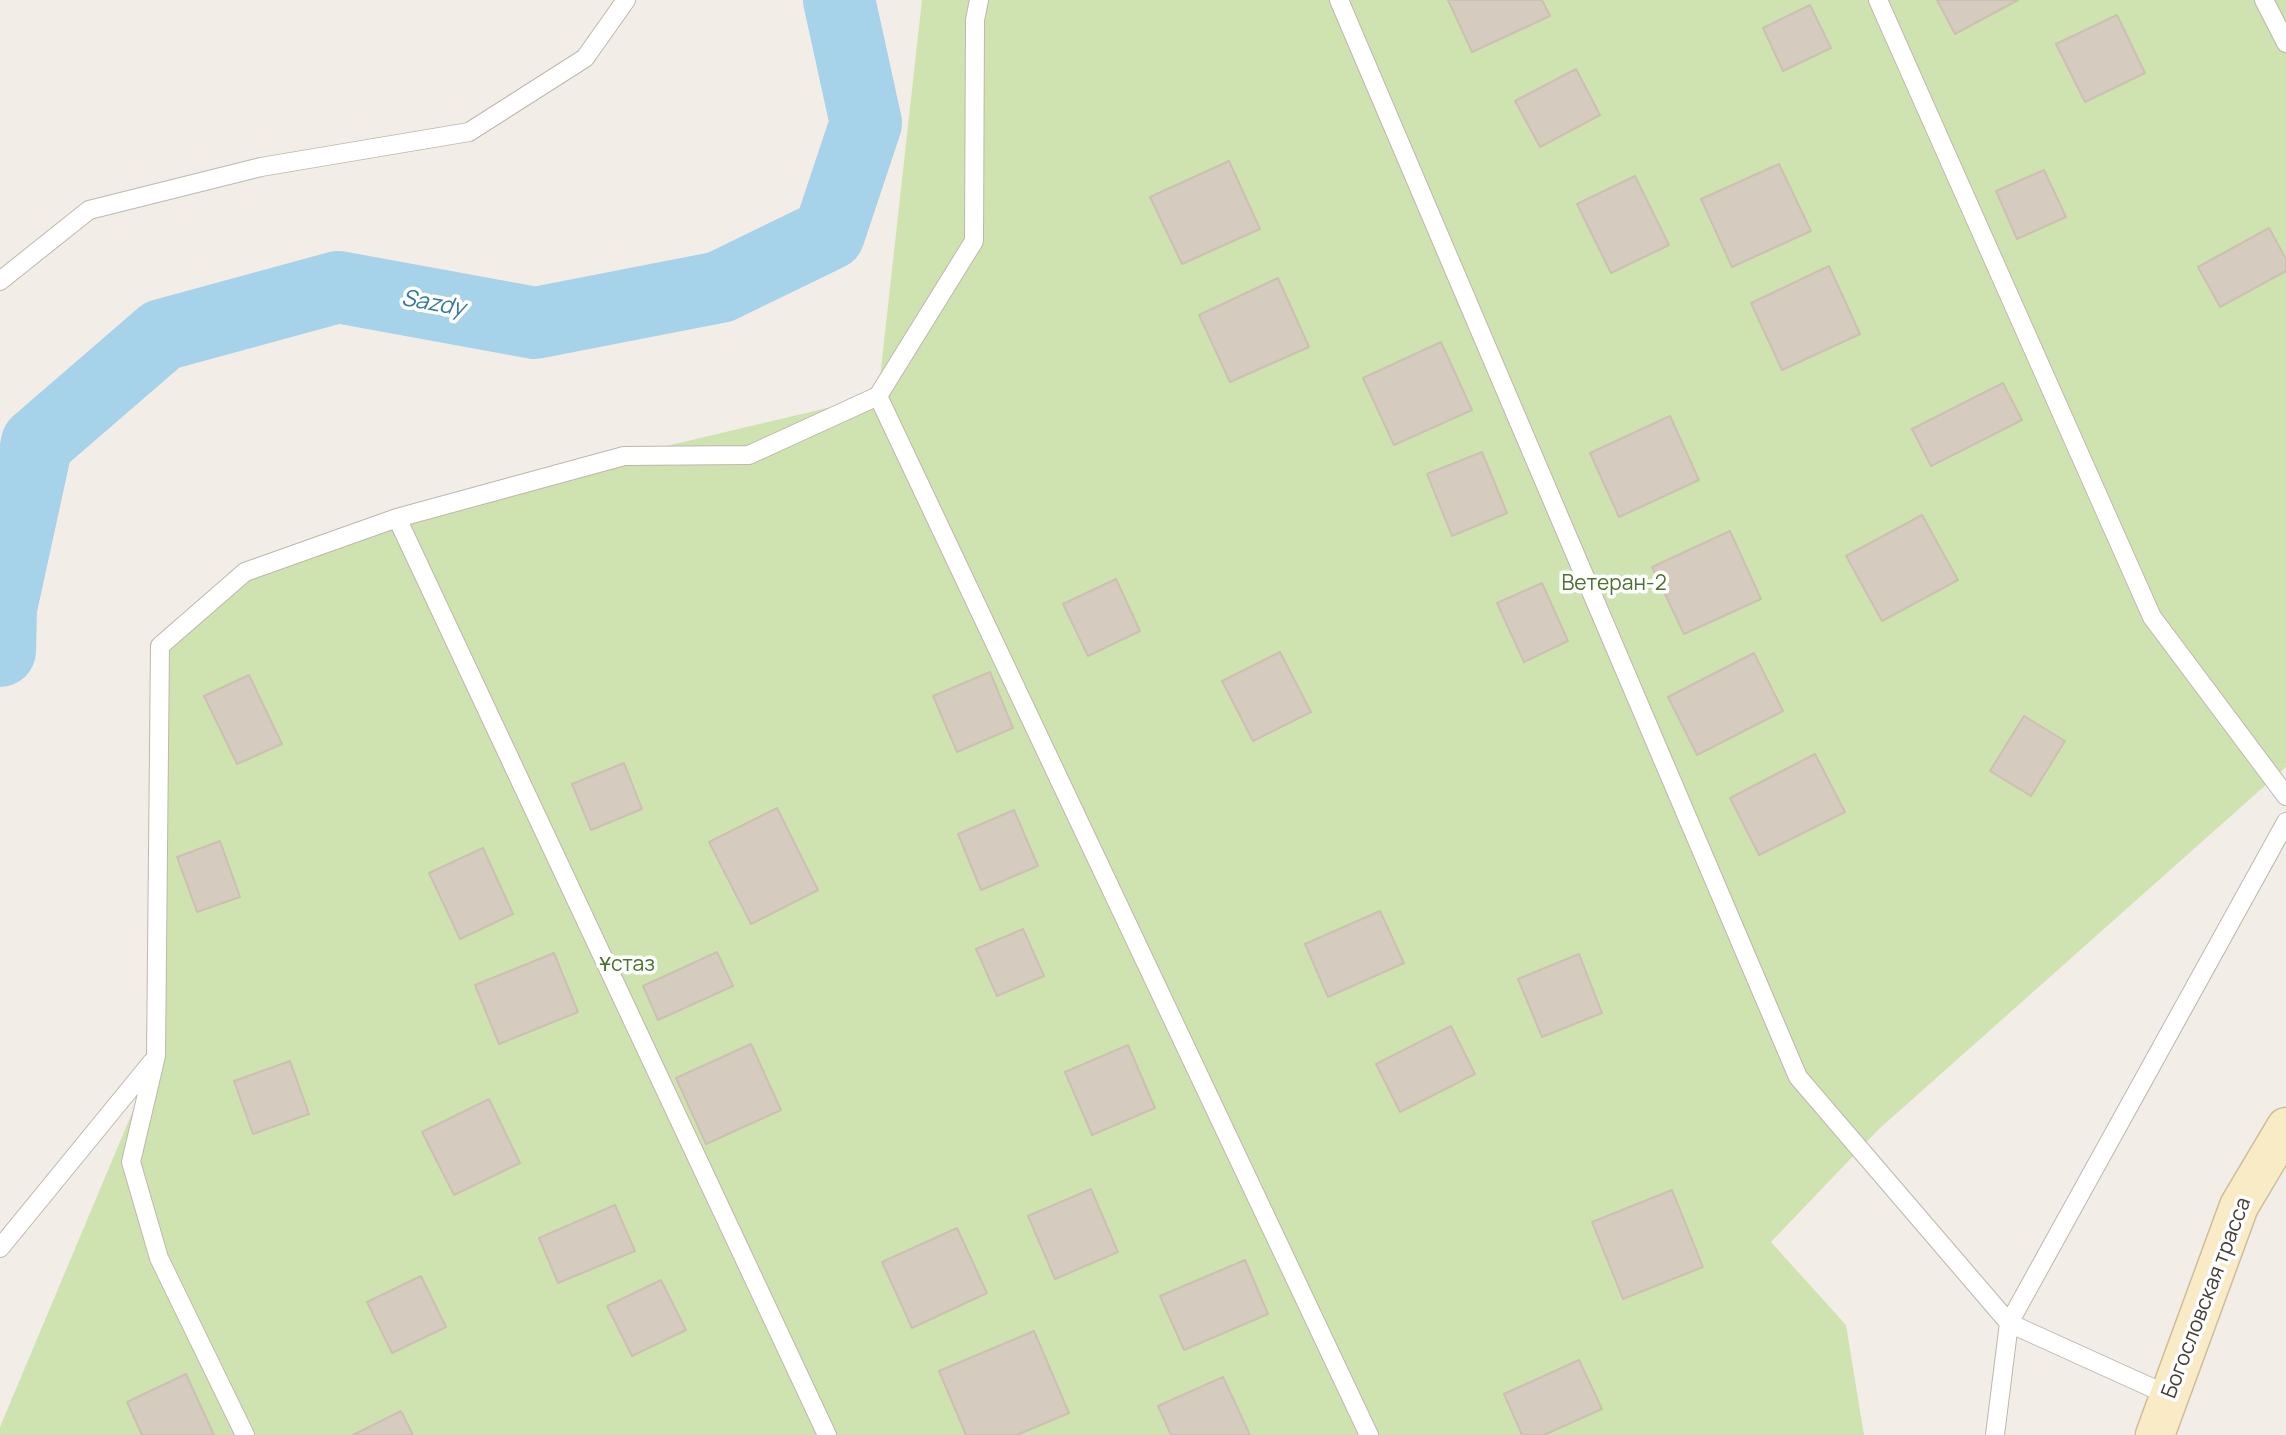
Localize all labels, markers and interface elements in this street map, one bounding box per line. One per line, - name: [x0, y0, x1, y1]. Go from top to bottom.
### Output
- water label: Sazdy: [399, 285, 467, 323]
- park label: Ветеран-2: [1561, 571, 1667, 597]
- park label: Ұстаз: [599, 952, 655, 978]
- street label: Богословская трасса: [2157, 1194, 2257, 1402]

